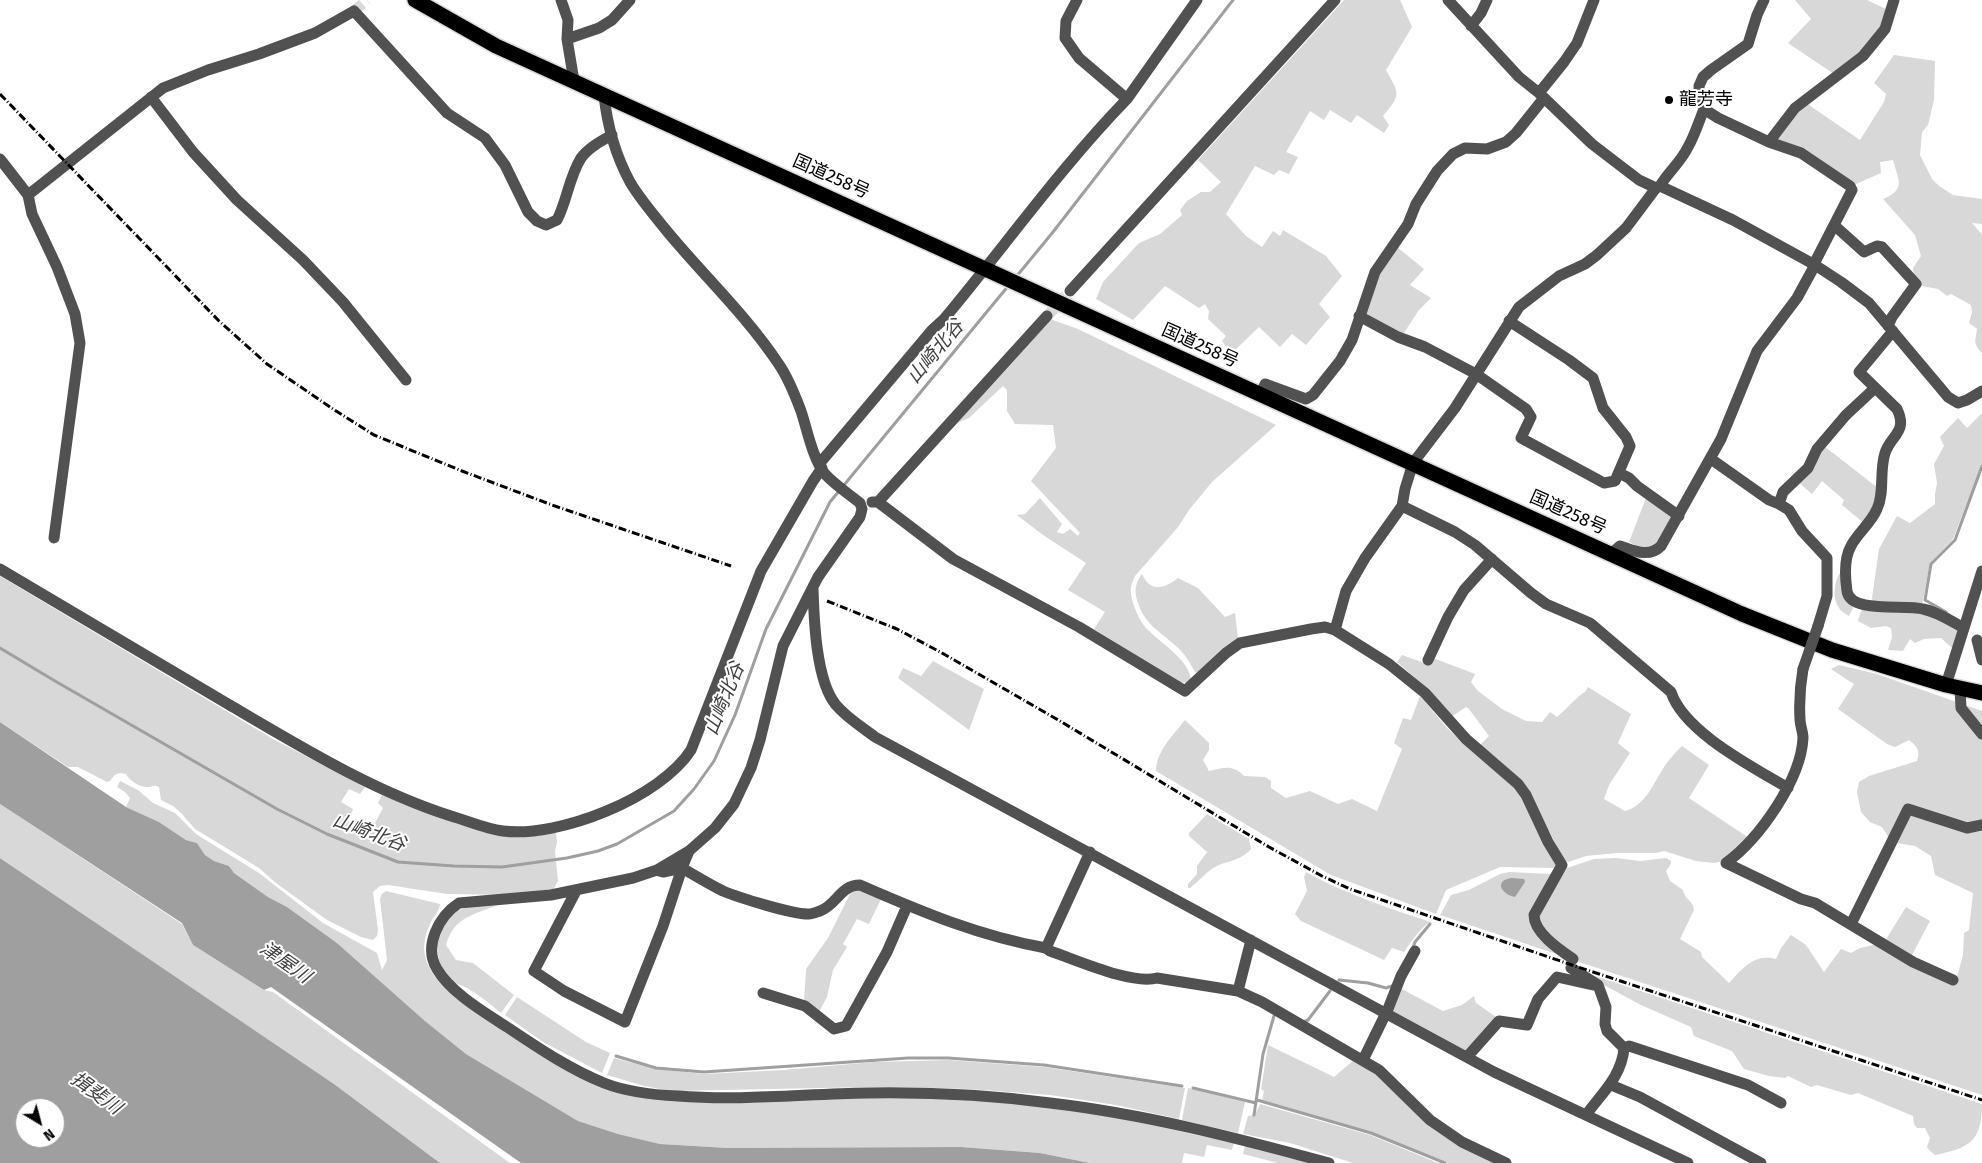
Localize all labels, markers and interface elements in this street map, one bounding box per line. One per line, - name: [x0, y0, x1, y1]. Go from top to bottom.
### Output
- place label: 龍芳寺: [1679, 89, 1733, 111]
- marker: 龍芳寺: [1663, 94, 1675, 106]
- street label: 国道258号: [789, 150, 873, 204]
- water label: 山崎北谷: [903, 316, 969, 388]
- street label: 国道258号: [1158, 319, 1242, 373]
- street label: 国道258号: [1526, 486, 1610, 540]
- water label: 山崎北谷: [700, 659, 750, 739]
- water label: 山崎北谷: [329, 809, 409, 857]
- water label: 津屋川: [255, 937, 315, 989]
- water label: 揖斐川: [66, 1068, 126, 1120]
- north arrow: [15, 1098, 65, 1148]
- text: N: [40, 1125, 58, 1144]

